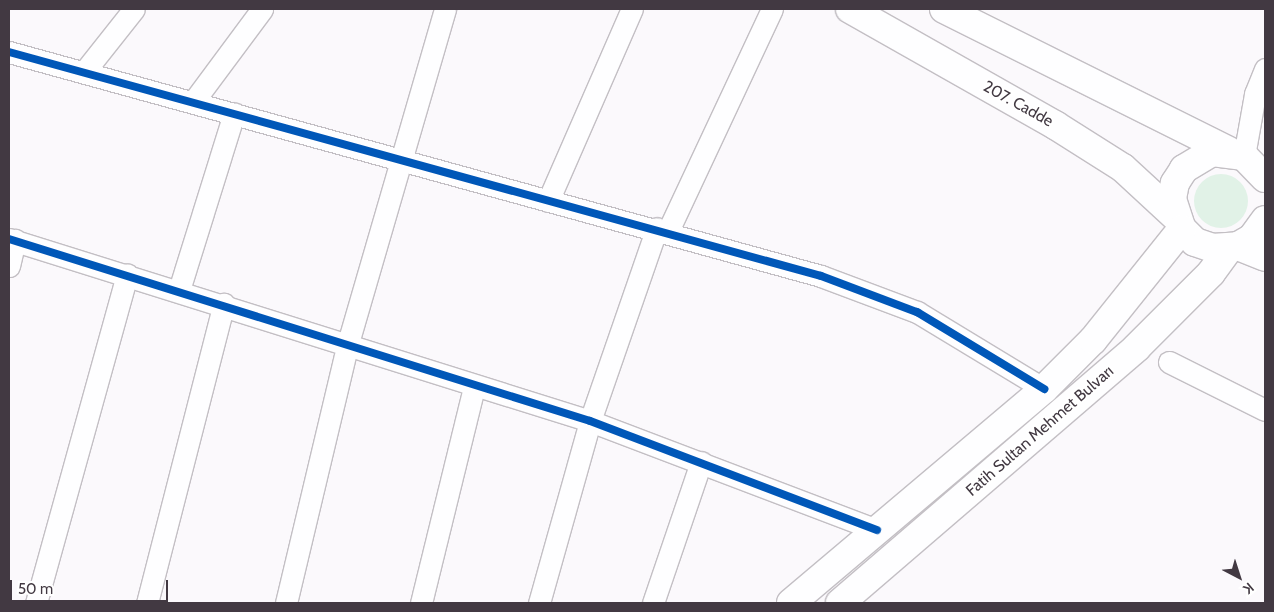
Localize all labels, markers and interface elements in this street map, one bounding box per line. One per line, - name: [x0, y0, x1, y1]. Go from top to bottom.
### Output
- street label: 207. Cadde: [980, 77, 1056, 131]
- street label: Fatih Sultan Mehmet Bulvarı: [962, 362, 1118, 500]
- north arrow: [1214, 552, 1264, 602]
- scale bar: [12, 570, 170, 602]
- text: K: [1239, 579, 1258, 598]
- text: 50 m: [18, 580, 53, 598]

